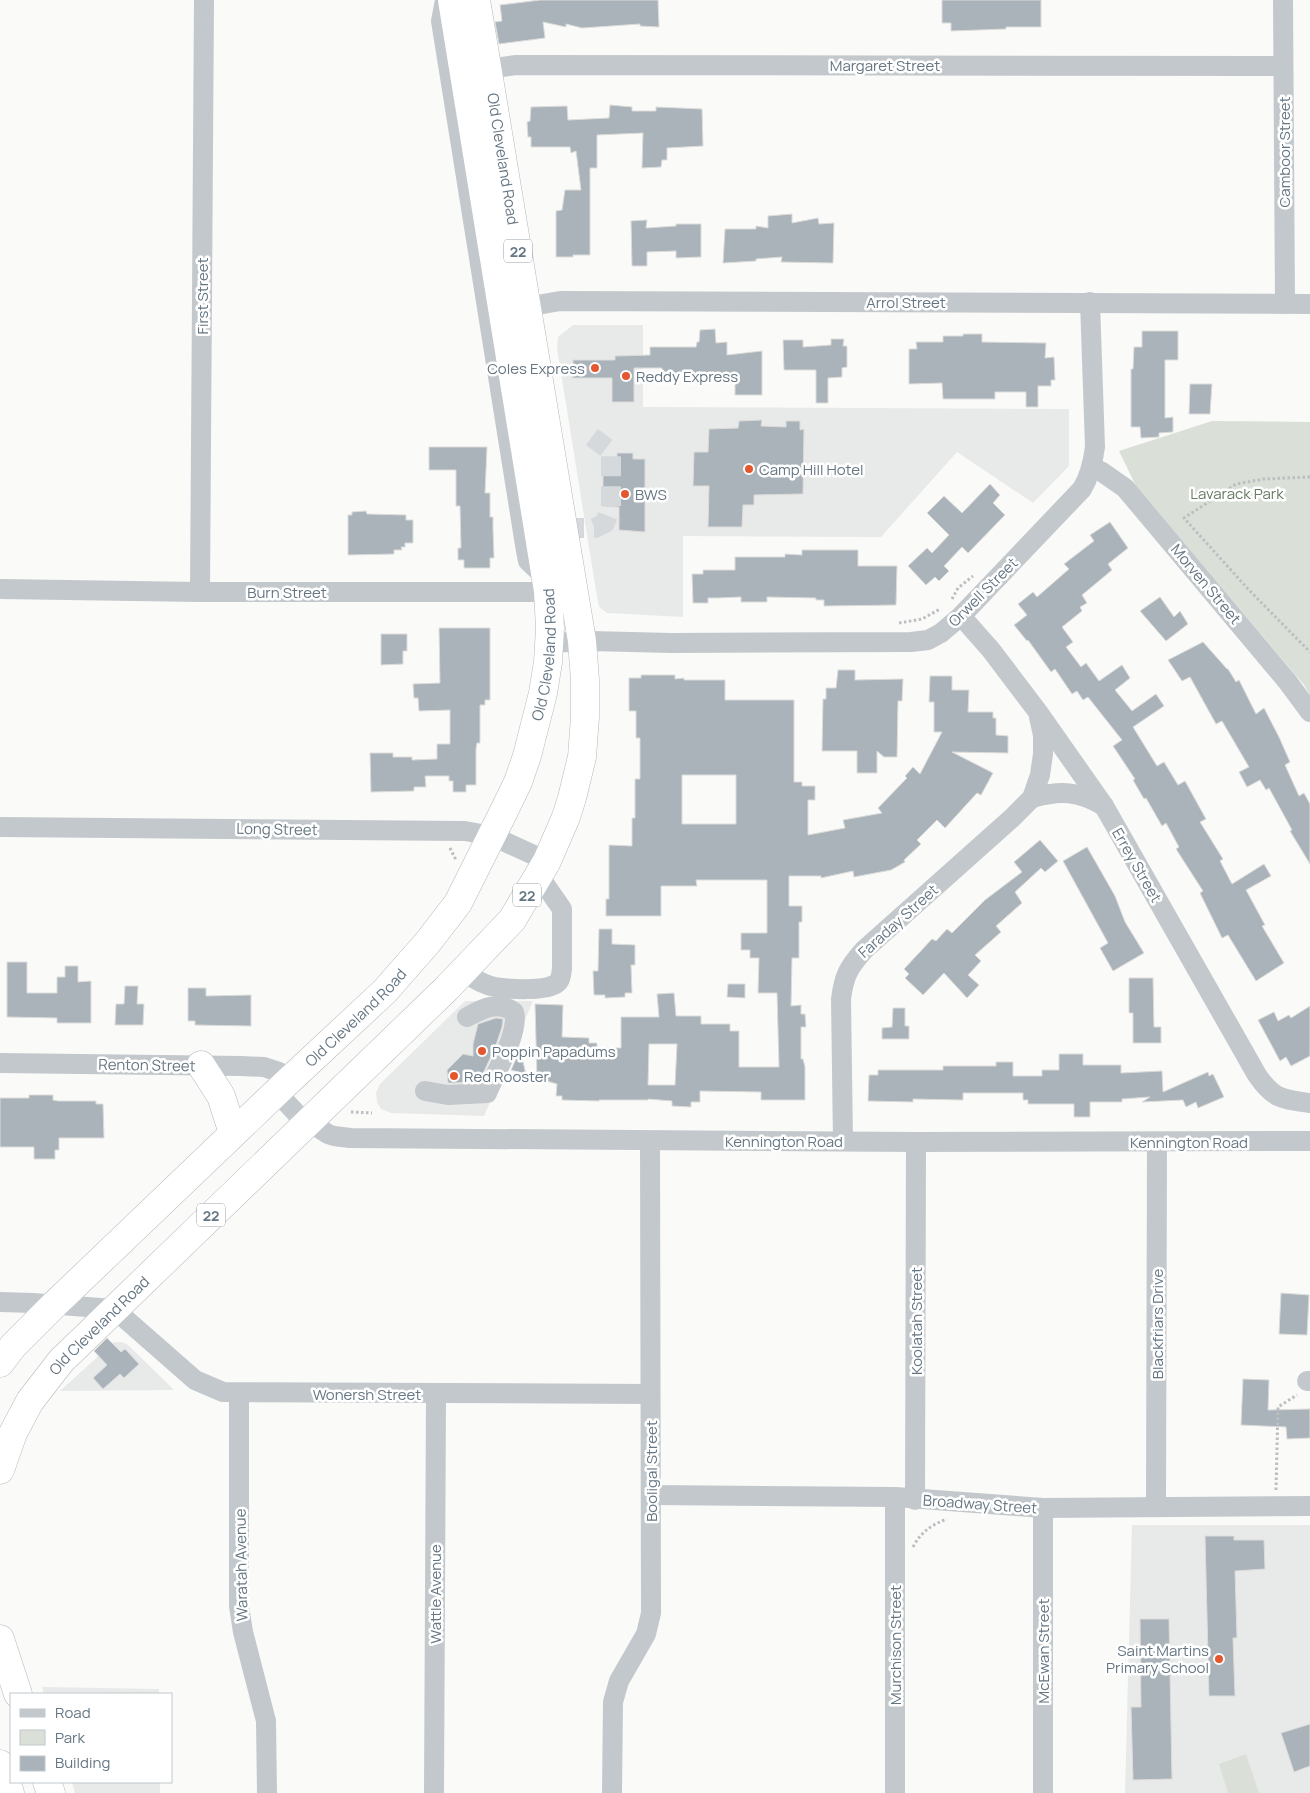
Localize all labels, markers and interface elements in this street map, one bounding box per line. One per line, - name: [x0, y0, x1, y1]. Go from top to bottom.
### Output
- street label: Margaret Street: [830, 55, 940, 76]
- street label: Old Cleveland Road: [482, 92, 524, 226]
- street label: Camboor Street: [1274, 97, 1295, 207]
- road number: 22: [504, 240, 532, 262]
- street label: First Street: [192, 257, 213, 335]
- street label: Arrol Street: [866, 292, 946, 313]
- place label: Coles Express: [487, 358, 585, 379]
- marker: Coles Express: [589, 362, 601, 374]
- place label: Reddy Express: [636, 366, 738, 387]
- marker: Reddy Express: [620, 370, 632, 382]
- place label: Camp Hill Hotel: [759, 459, 864, 480]
- marker: Camp Hill Hotel: [743, 463, 755, 475]
- park label: Lavarack Park: [1190, 483, 1284, 504]
- place label: BWS: [635, 484, 667, 505]
- marker: BWS: [619, 488, 631, 500]
- street label: Morven Street: [1166, 539, 1246, 629]
- street label: Orwell Street: [944, 553, 1022, 631]
- street label: Burn Street: [247, 582, 327, 603]
- street label: Old Cleveland Road: [526, 588, 561, 723]
- street label: Long Street: [236, 818, 318, 840]
- street label: Errey Street: [1107, 824, 1167, 906]
- street label: Faraday Street: [854, 879, 942, 963]
- road number: 22: [513, 884, 541, 906]
- street label: Old Cleveland Road: [300, 964, 411, 1071]
- place label: Poppin Papadums: [492, 1041, 616, 1062]
- marker: Poppin Papadums: [476, 1045, 488, 1057]
- street label: Renton Street: [98, 1054, 196, 1076]
- place label: Red Rooster: [464, 1066, 550, 1087]
- marker: Red Rooster: [448, 1070, 460, 1082]
- street label: Kennington Road: [725, 1131, 843, 1152]
- street label: Kennington Road: [1130, 1132, 1248, 1153]
- road number: 22: [197, 1204, 225, 1226]
- street label: Koolatah Street: [906, 1267, 927, 1375]
- street label: Blackfriars Drive: [1147, 1269, 1168, 1379]
- street label: Old Cleveland Road: [44, 1271, 154, 1379]
- street label: Wonersh Street: [313, 1384, 421, 1405]
- street label: Booligal Street: [641, 1420, 662, 1522]
- street label: Broadway Street: [922, 1490, 1038, 1518]
- street label: Waratah Avenue: [230, 1508, 252, 1622]
- street label: Wattle Avenue: [425, 1544, 446, 1644]
- street label: Murchison Street: [885, 1585, 906, 1705]
- street label: McEwan Street: [1033, 1599, 1054, 1703]
- place label: Saint Martins Primary School: [1106, 1640, 1209, 1678]
- marker: Saint Martins Primary School: [1213, 1653, 1225, 1665]
- legend: [10, 1693, 172, 1783]
- text: Road: [55, 1702, 91, 1723]
- text: Park: [55, 1727, 85, 1748]
- text: Building: [55, 1752, 110, 1773]

